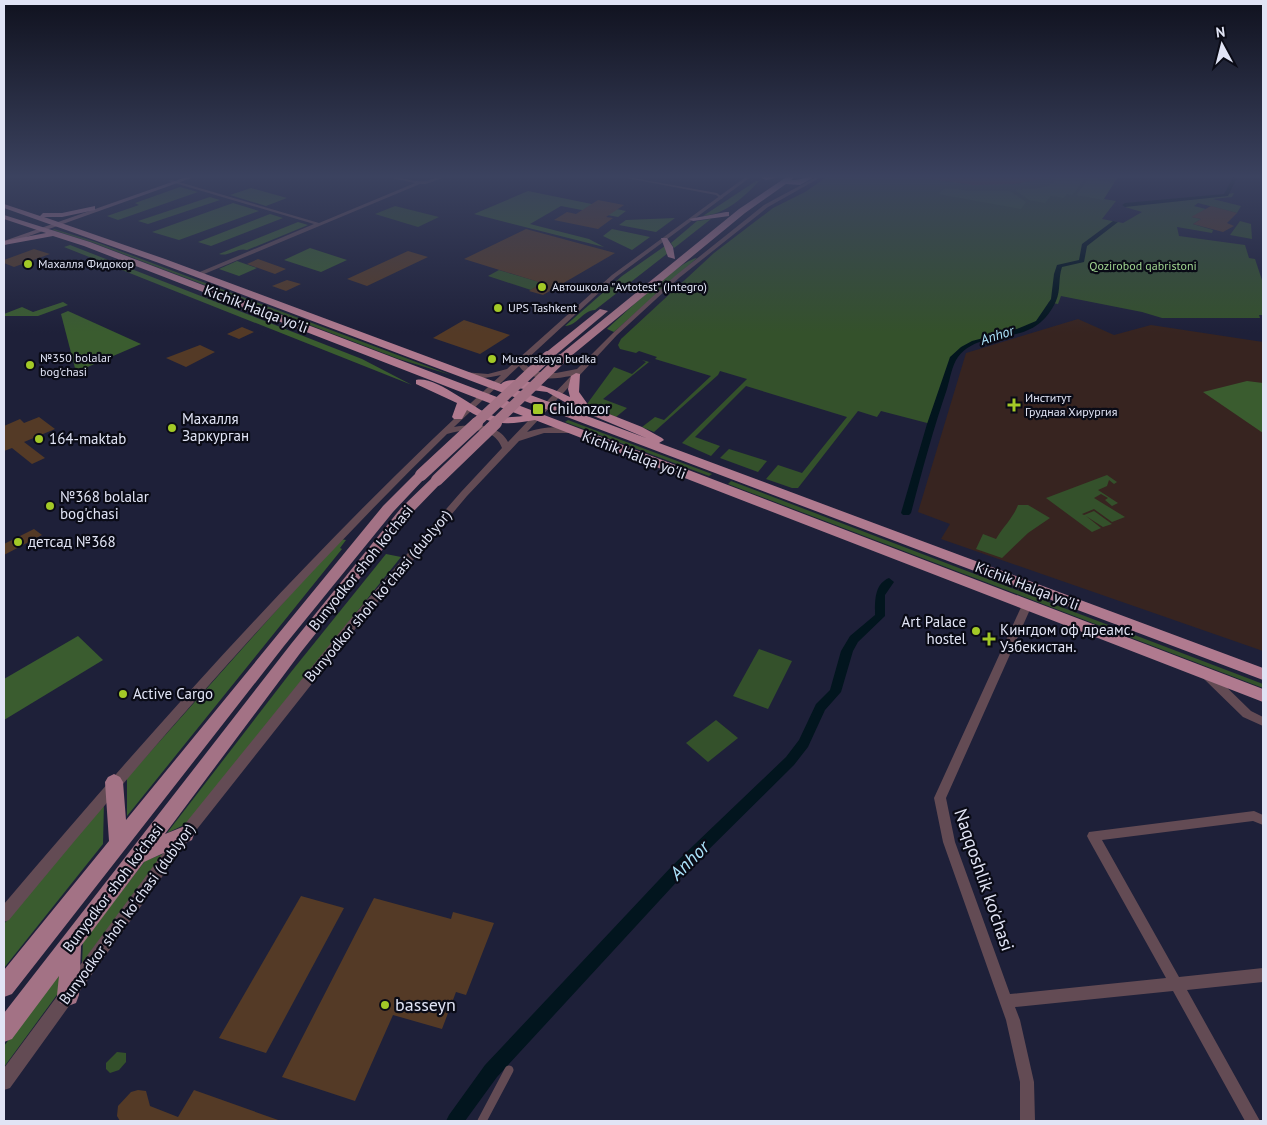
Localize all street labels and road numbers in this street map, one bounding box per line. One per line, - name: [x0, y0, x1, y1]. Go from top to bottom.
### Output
- street label: Kichik Halqa yo'li: [202, 280, 311, 337]
- street label: Kichik Halqa yo'li: [580, 426, 689, 483]
- street label: Bunyodkor shoh ko'chasi: [304, 501, 417, 634]
- street label: Bunyodkor shoh koʻchasi (dublyor): [300, 506, 455, 686]
- street label: Kichik Halqa yo'li: [973, 557, 1082, 614]
- street label: Naqqoshlik ko'chasi: [949, 806, 1020, 954]
- street label: Bunyodkor shoh koʻchasi (dublyor): [55, 820, 199, 1008]
- street label: Bunyodkor shoh ko'chasi: [58, 820, 167, 956]

